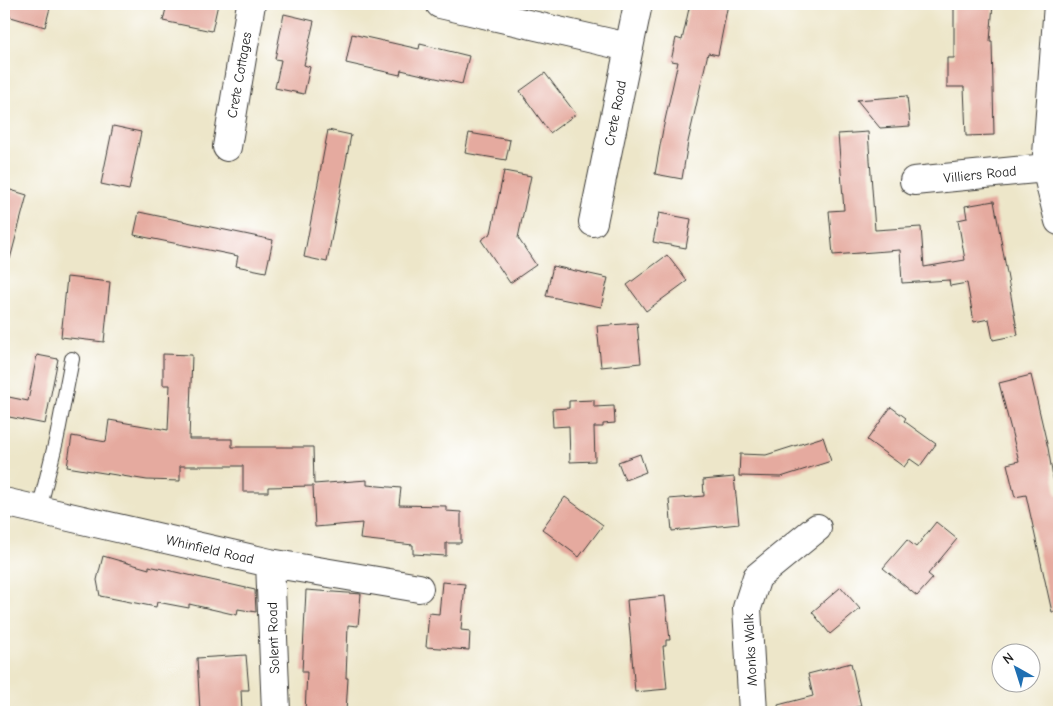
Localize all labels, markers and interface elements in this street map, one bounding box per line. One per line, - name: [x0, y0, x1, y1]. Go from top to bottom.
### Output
- street label: Crete Cottages: [224, 31, 255, 119]
- street label: Crete Road: [601, 79, 630, 147]
- street label: Villiers Road: [943, 162, 1017, 187]
- street label: Whinfield Road: [164, 531, 256, 568]
- street label: Solent Road: [264, 602, 283, 674]
- street label: Monks Walk: [740, 613, 761, 687]
- north arrow: [990, 644, 1040, 694]
- text: N: [999, 649, 1017, 668]

